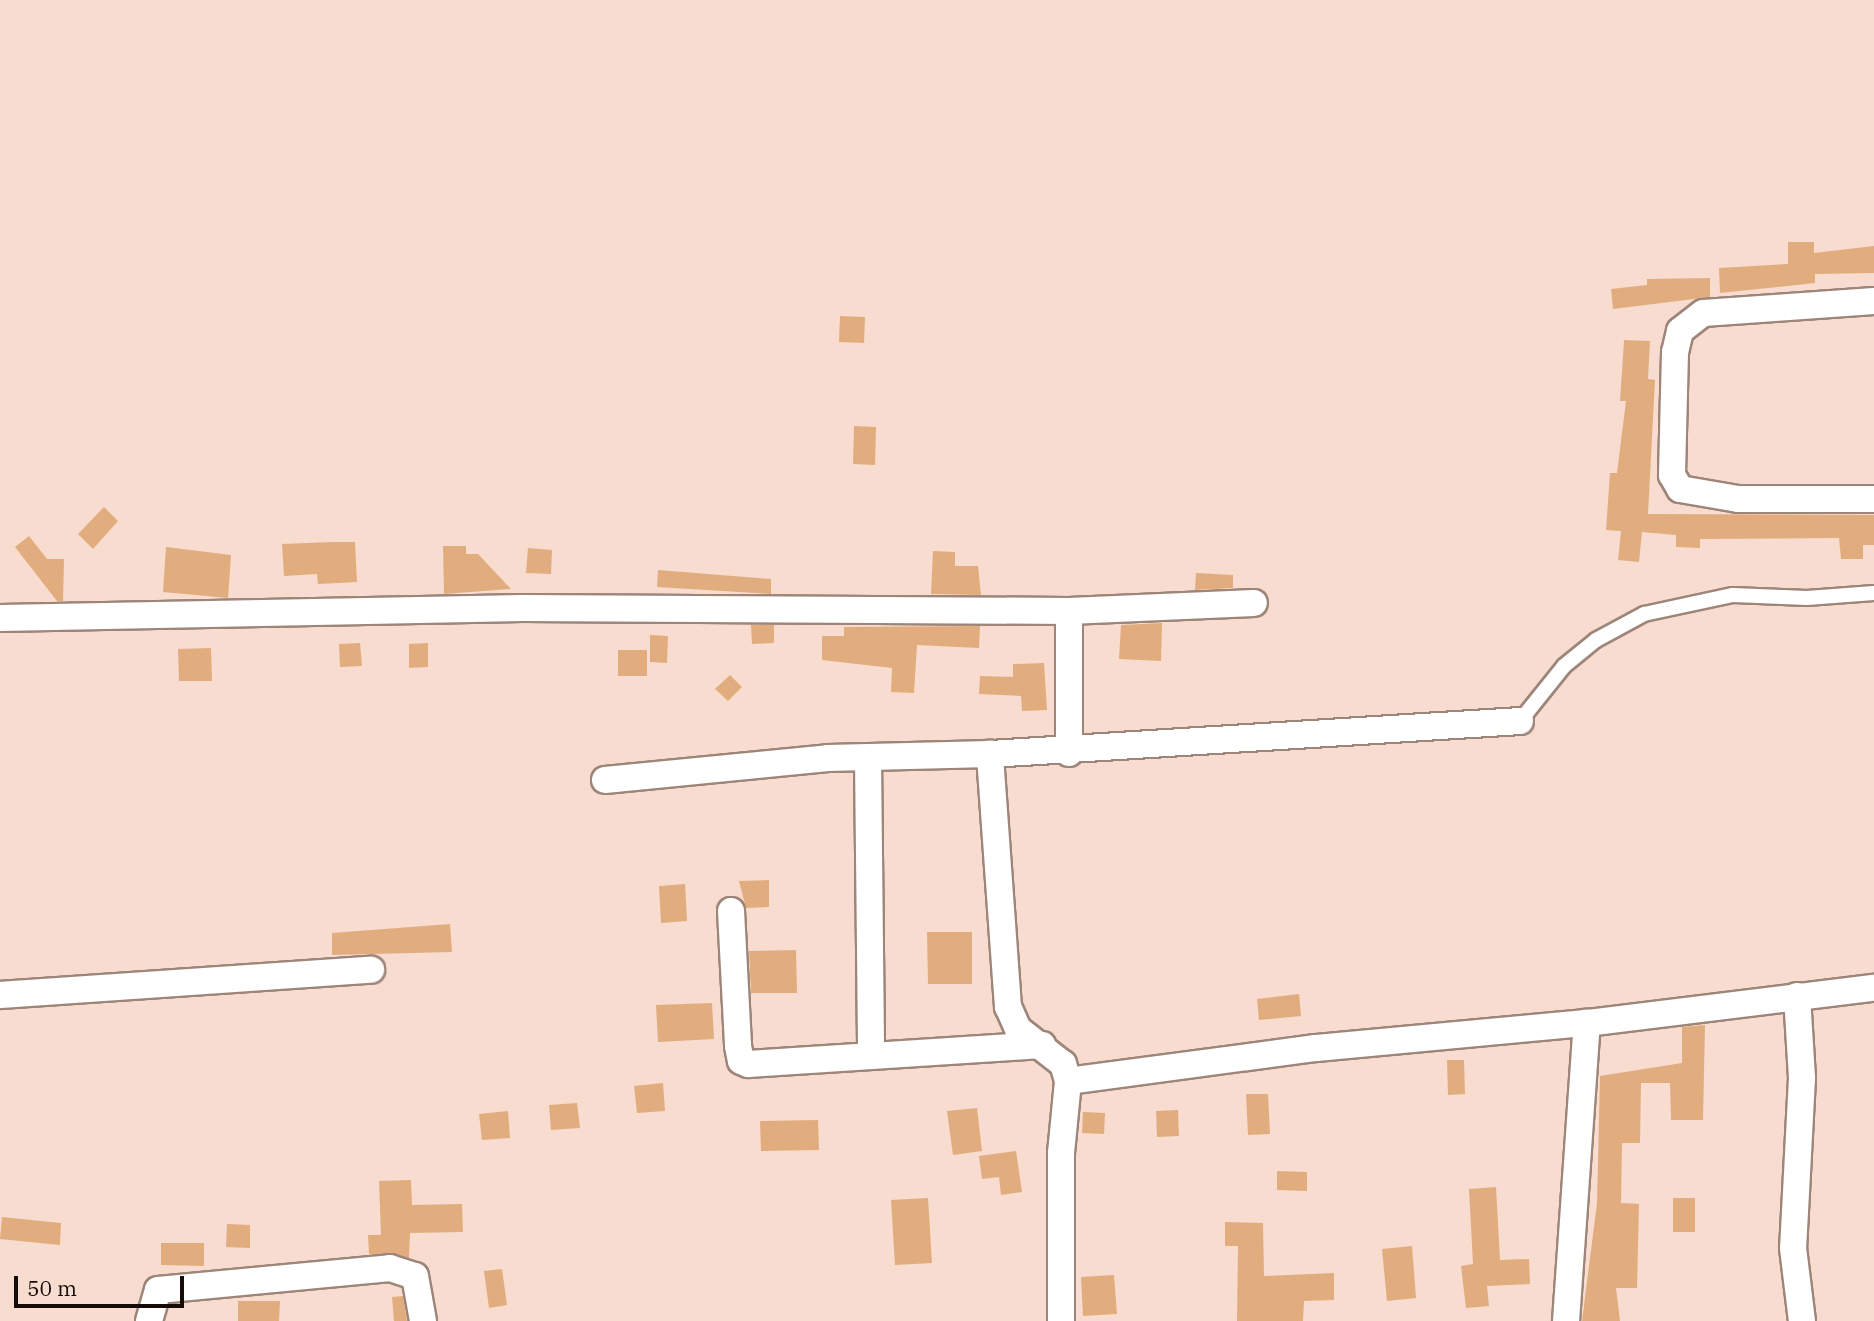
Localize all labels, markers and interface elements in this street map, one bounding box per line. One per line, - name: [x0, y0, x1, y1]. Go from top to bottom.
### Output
- scale bar: [18, 1262, 187, 1306]
- text: 50 m: [27, 1274, 77, 1302]

